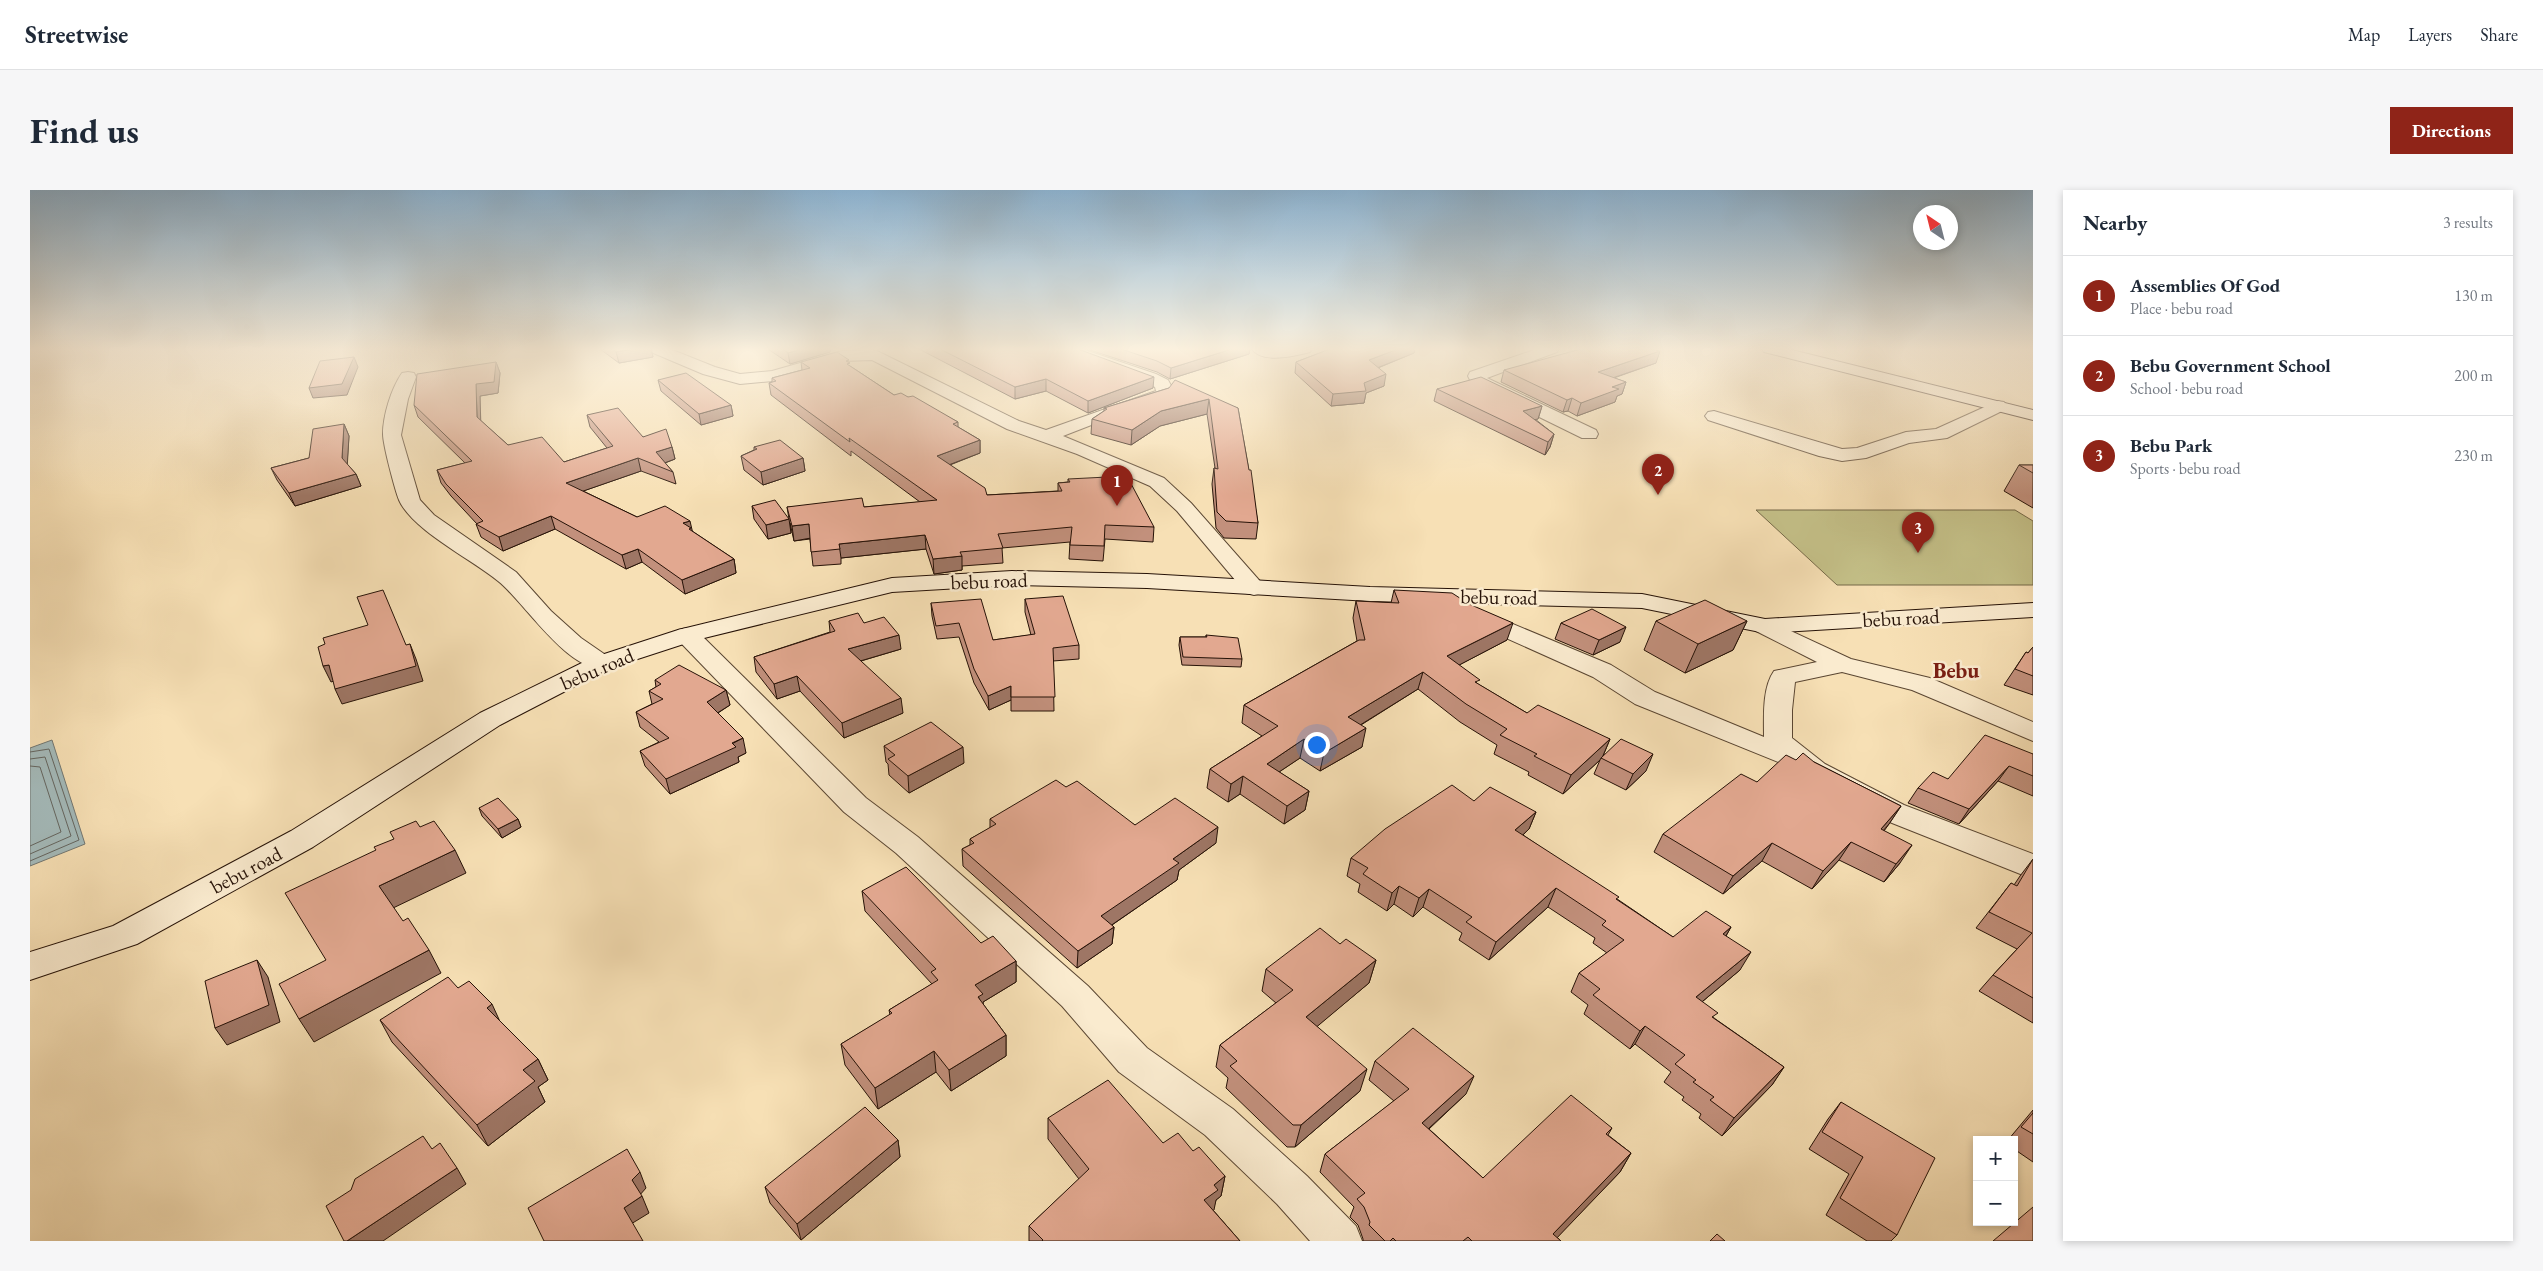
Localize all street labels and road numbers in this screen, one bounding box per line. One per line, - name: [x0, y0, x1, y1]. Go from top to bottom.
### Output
- street label: bebu road: [950, 567, 1029, 595]
- street label: bebu road: [1460, 583, 1539, 611]
- street label: bebu road: [1862, 603, 1941, 633]
- street label: bebu road: [556, 642, 638, 696]
- street label: bebu road: [206, 840, 287, 900]

